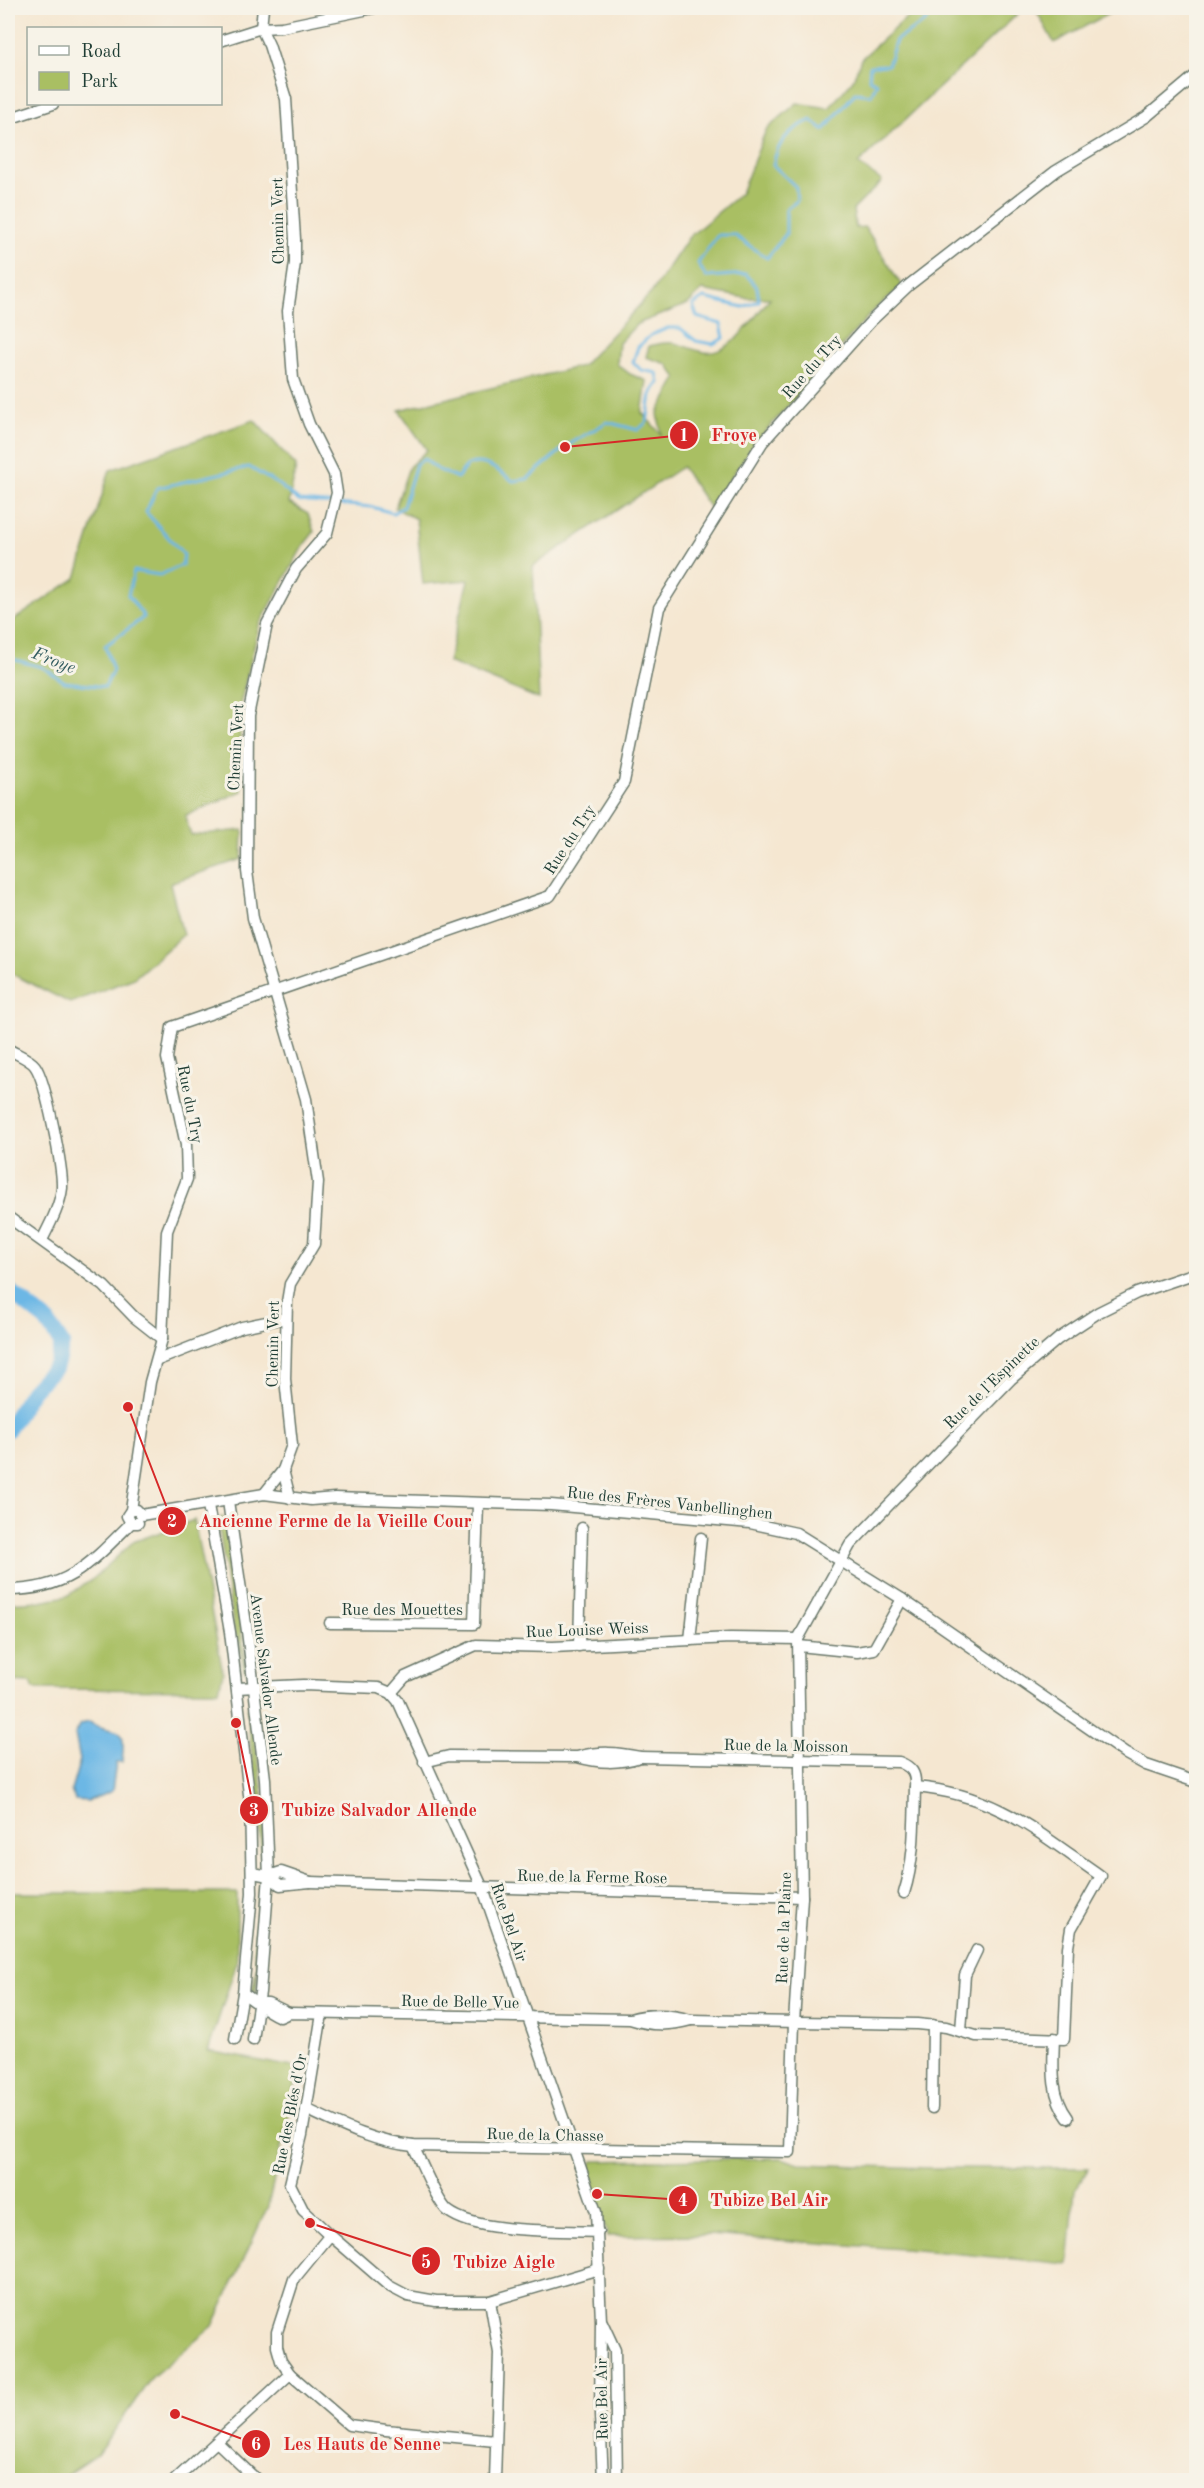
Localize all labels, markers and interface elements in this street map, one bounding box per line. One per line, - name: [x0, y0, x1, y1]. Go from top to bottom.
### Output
- legend: [27, 27, 222, 105]
- text: Road: [81, 43, 121, 61]
- text: Park: [81, 73, 118, 91]
- street label: Chemin Vert: [270, 177, 288, 265]
- street label: Rue du Try: [780, 332, 845, 402]
- callout: Froye: [669, 417, 769, 453]
- text: 1: [679, 427, 689, 445]
- text: Froye: [711, 427, 757, 445]
- water label: Froye: [29, 644, 78, 677]
- street label: Chemin Vert: [227, 703, 247, 791]
- street label: Rue du Try: [542, 802, 599, 878]
- street label: Rue du Try: [174, 1064, 205, 1146]
- street label: Chemin Vert: [265, 1300, 283, 1388]
- street label: Rue de l'Espinette: [942, 1334, 1043, 1433]
- street label: Rue des Frères Vanbellinghen: [566, 1485, 774, 1523]
- callout: Ancienne Ferme de la Vieille Cour: [157, 1503, 484, 1539]
- text: 2: [167, 1513, 177, 1531]
- text: Ancienne Ferme de la Vieille Cour: [198, 1513, 472, 1531]
- street label: Avenue Salvador Allende: [247, 1592, 284, 1766]
- street label: Rue des Mouettes: [341, 1603, 463, 1619]
- street label: Rue Louise Weiss: [525, 1621, 649, 1641]
- street label: Rue de la Moisson: [723, 1738, 849, 1756]
- callout: Tubize Salvador Allende: [239, 1792, 490, 1828]
- text: 3: [249, 1802, 259, 1820]
- text: Tubize Salvador Allende: [281, 1802, 477, 1820]
- street label: Rue de la Ferme Rose: [517, 1869, 667, 1887]
- street label: Rue de la Plaine: [775, 1872, 795, 1984]
- street label: Rue Bel Air: [487, 1881, 529, 1965]
- street label: Rue de Belle Vue: [401, 1994, 519, 2012]
- street label: Rue des Blés d'Or: [271, 2052, 311, 2176]
- street label: Rue de la Chasse: [486, 2127, 604, 2145]
- callout: Tubize Bel Air: [668, 2182, 840, 2218]
- text: 4: [678, 2192, 688, 2210]
- text: Tubize Bel Air: [710, 2192, 828, 2210]
- callout: Tubize Aigle: [411, 2243, 567, 2279]
- text: 5: [421, 2254, 431, 2272]
- text: Tubize Aigle: [453, 2254, 555, 2272]
- street label: Rue Bel Air: [594, 2357, 612, 2440]
- callout: Les Hauts de Senne: [241, 2426, 453, 2462]
- text: 6: [251, 2436, 261, 2454]
- text: Les Hauts de Senne: [283, 2436, 441, 2454]

